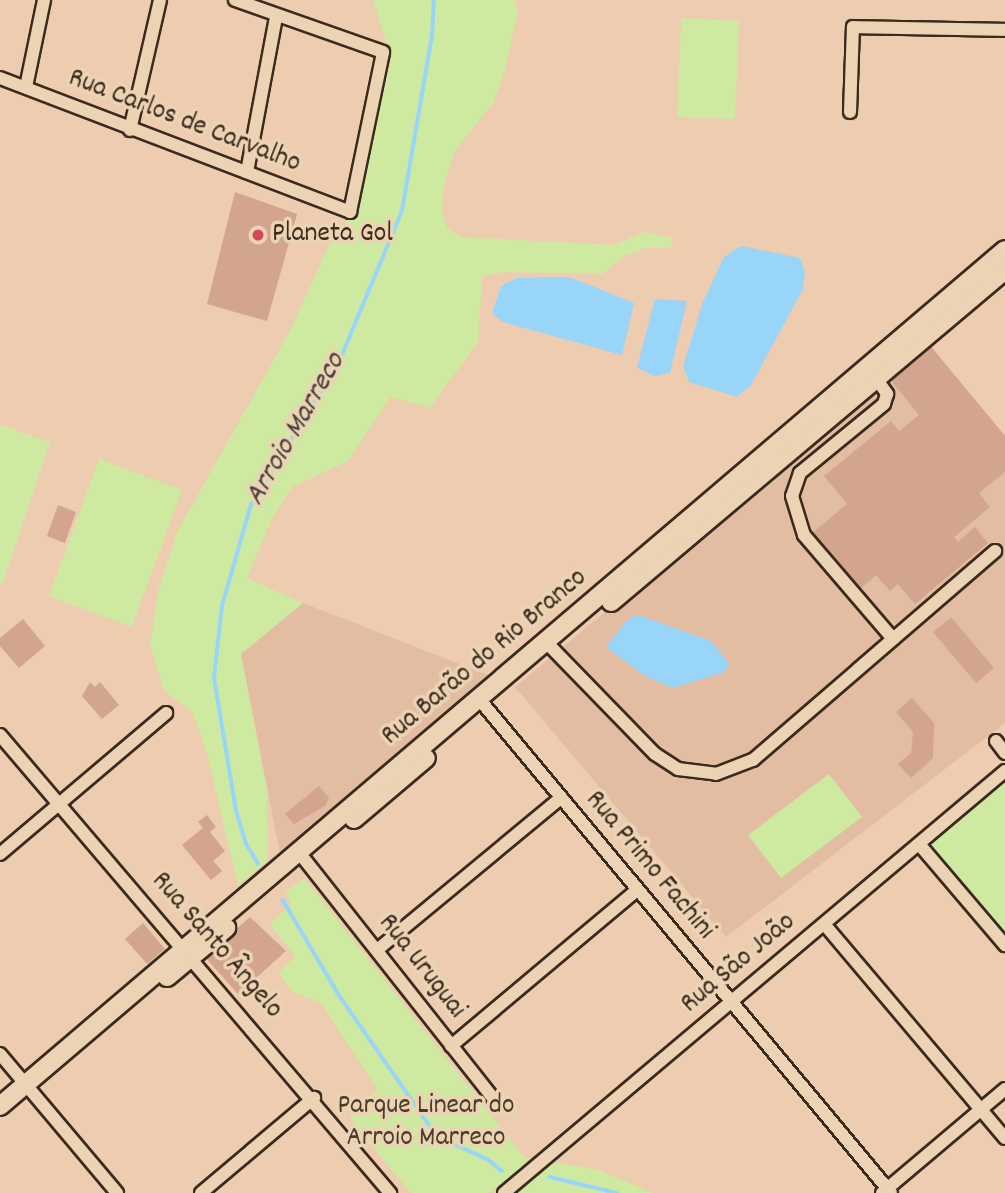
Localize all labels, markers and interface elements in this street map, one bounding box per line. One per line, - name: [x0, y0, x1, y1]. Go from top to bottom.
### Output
- street label: Rua Carlos de Carvalho: [63, 62, 305, 182]
- place label: Planeta Gol: [272, 218, 393, 252]
- marker: Planeta Gol: [250, 227, 266, 243]
- water label: Arroio Marreco: [239, 347, 355, 513]
- street label: Rua Barão do Rio Branco: [375, 562, 595, 754]
- street label: Rua Primo Fachini: [577, 785, 721, 947]
- street label: Rua Santo Ângelo: [143, 866, 289, 1026]
- street label: Rua São João: [675, 906, 803, 1022]
- street label: Rua Uruguai: [370, 908, 472, 1026]
- park label: Parque Linear do Arroio Marreco: [338, 1090, 514, 1156]

